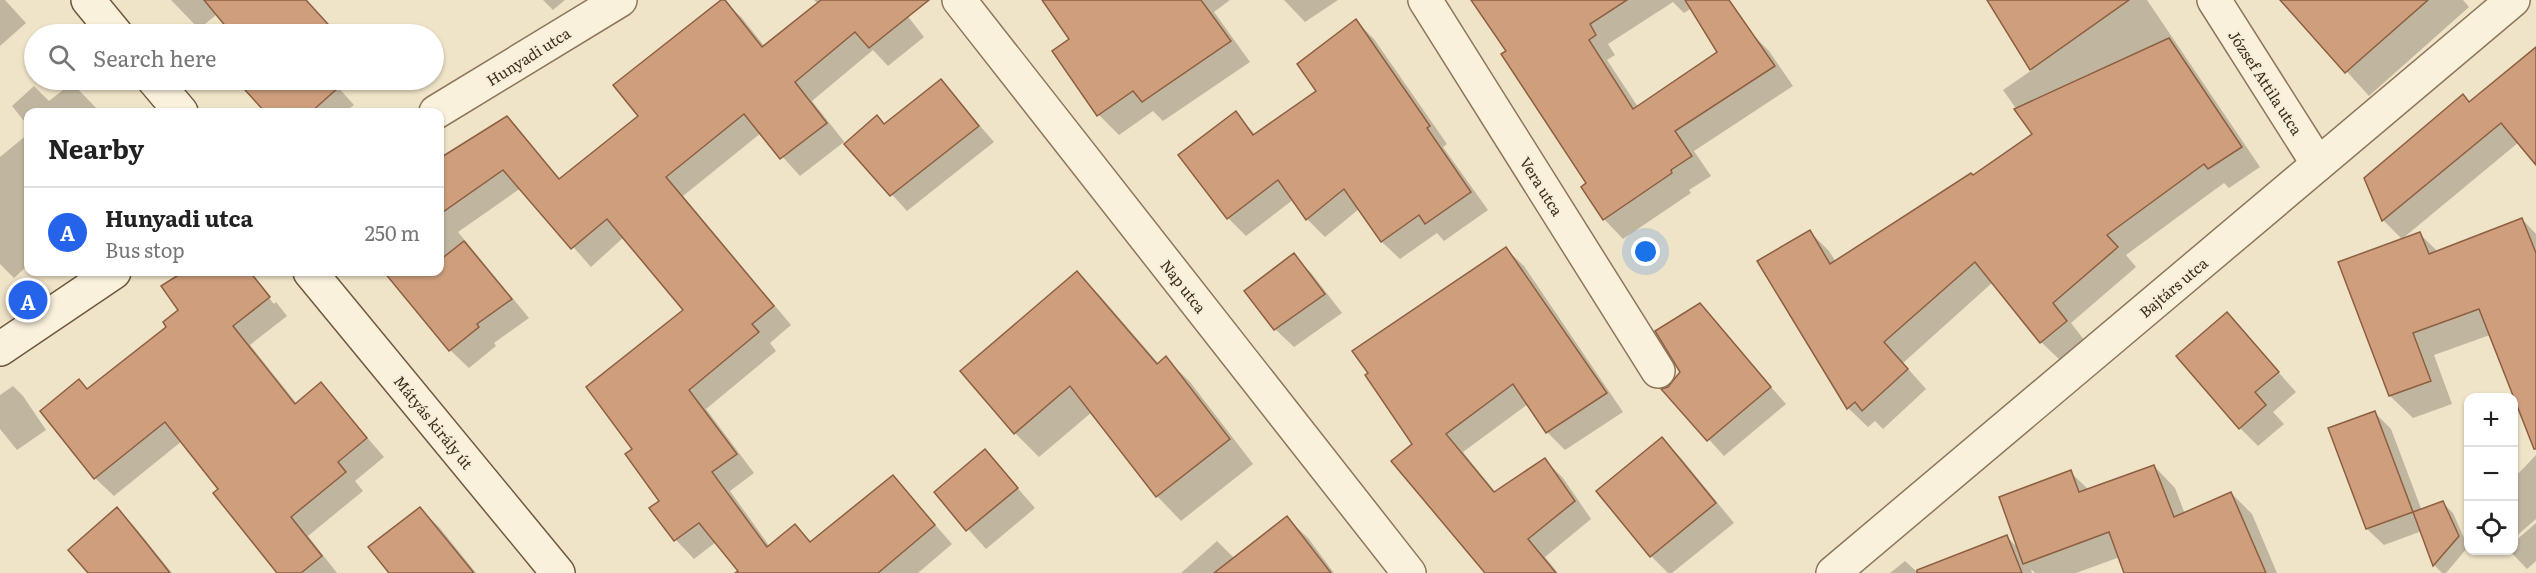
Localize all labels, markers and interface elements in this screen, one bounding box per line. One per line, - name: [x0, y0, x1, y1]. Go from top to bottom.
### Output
- street label: Hunyadi utca: [482, 21, 575, 91]
- search box: [24, 24, 444, 90]
- street label: József Attila utca: [2223, 25, 2309, 140]
- icon: search: [45, 41, 78, 74]
- text: Search here: [93, 41, 216, 74]
- text: Nearby: [48, 128, 144, 167]
- street label: Vera utca: [1515, 152, 1570, 221]
- text: Hunyadi utca: [105, 201, 253, 234]
- text: A: [60, 217, 75, 247]
- text: 250 m: [365, 217, 420, 247]
- text: Bus stop: [105, 234, 185, 264]
- your location: [1631, 237, 1660, 266]
- street label: Bajtárs utca: [2134, 251, 2213, 323]
- street label: Nap utca: [1156, 254, 1213, 318]
- pin: A: [9, 278, 48, 322]
- street label: Mátyás király út: [389, 370, 479, 474]
- map controls: [2464, 393, 2518, 555]
- button: +: [2464, 393, 2518, 447]
- button: −: [2464, 447, 2518, 501]
- button: locate: [2464, 501, 2518, 555]

